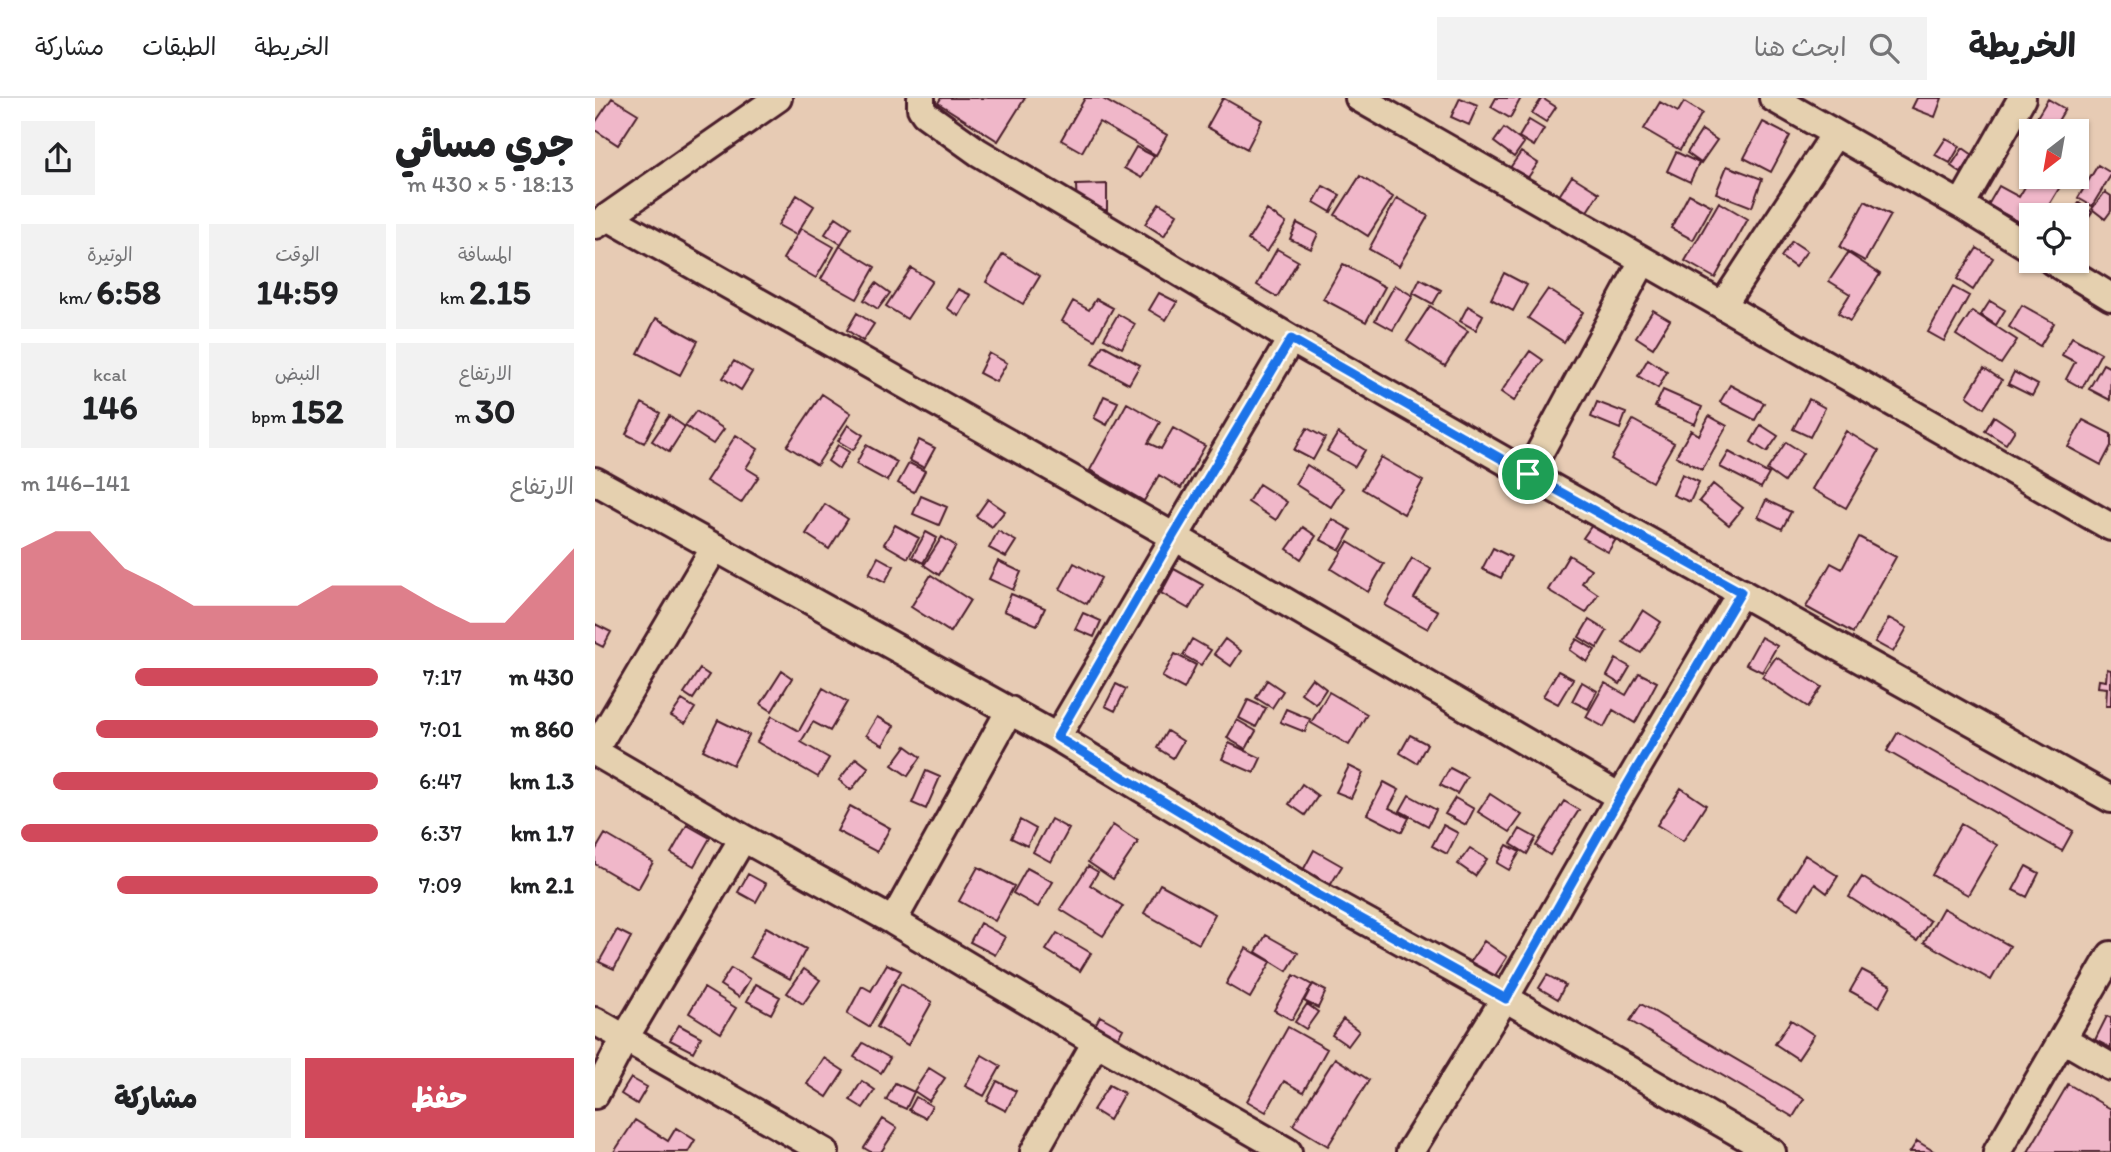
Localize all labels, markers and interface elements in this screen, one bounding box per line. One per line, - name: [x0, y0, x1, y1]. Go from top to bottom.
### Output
- search box: [1437, 17, 1927, 80]
- text: الخريطة: [1969, 26, 2076, 65]
- icon: search: [1865, 29, 1903, 67]
- text: ابحث هنا: [1754, 31, 1847, 63]
- text: مشاركة: [35, 32, 104, 61]
- text: الطبقات: [142, 32, 217, 61]
- text: الخريطة: [255, 32, 329, 61]
- north arrow: [2019, 119, 2089, 189]
- map controls: [2019, 119, 2089, 273]
- button: share: [21, 121, 95, 195]
- text: جري مسائي: [395, 121, 574, 167]
- text: 18:13 · 5 × 430 m: [407, 170, 574, 198]
- button: locate: [2019, 203, 2089, 273]
- text: الوتيرة: [87, 243, 133, 266]
- text: الوقت: [275, 243, 320, 266]
- text: المسافة: [458, 243, 512, 266]
- text: 6:58: [96, 271, 161, 313]
- text: 14:59: [256, 271, 339, 313]
- text: 2.15: [469, 271, 531, 313]
- text: /km: [59, 286, 96, 309]
- text: km: [440, 286, 469, 309]
- text: النبض: [275, 362, 320, 385]
- text: الارتفاع: [459, 362, 512, 385]
- text: kcal: [93, 363, 127, 386]
- text: 146: [82, 386, 138, 428]
- text: 152: [291, 390, 344, 432]
- text: 30: [475, 390, 516, 432]
- text: bpm: [251, 405, 291, 428]
- text: m: [455, 405, 475, 428]
- pin: [1498, 444, 1558, 504]
- icon: arrive: [1509, 455, 1547, 493]
- text: 141–146 m: [21, 469, 130, 497]
- text: الارتفاع: [510, 472, 574, 500]
- text: 7:17: [423, 663, 462, 691]
- text: 430 m: [509, 663, 574, 691]
- text: 7:01: [420, 715, 462, 743]
- text: 860 m: [511, 715, 574, 743]
- text: 6:47: [419, 767, 462, 795]
- text: 1.3 km: [510, 767, 574, 795]
- text: 6:37: [420, 819, 462, 847]
- text: 1.7 km: [511, 819, 574, 847]
- text: 7:09: [419, 871, 462, 899]
- text: 2.1 km: [510, 871, 574, 899]
- button: مشاركة: [21, 1058, 291, 1138]
- button: حفظ: [305, 1058, 574, 1138]

